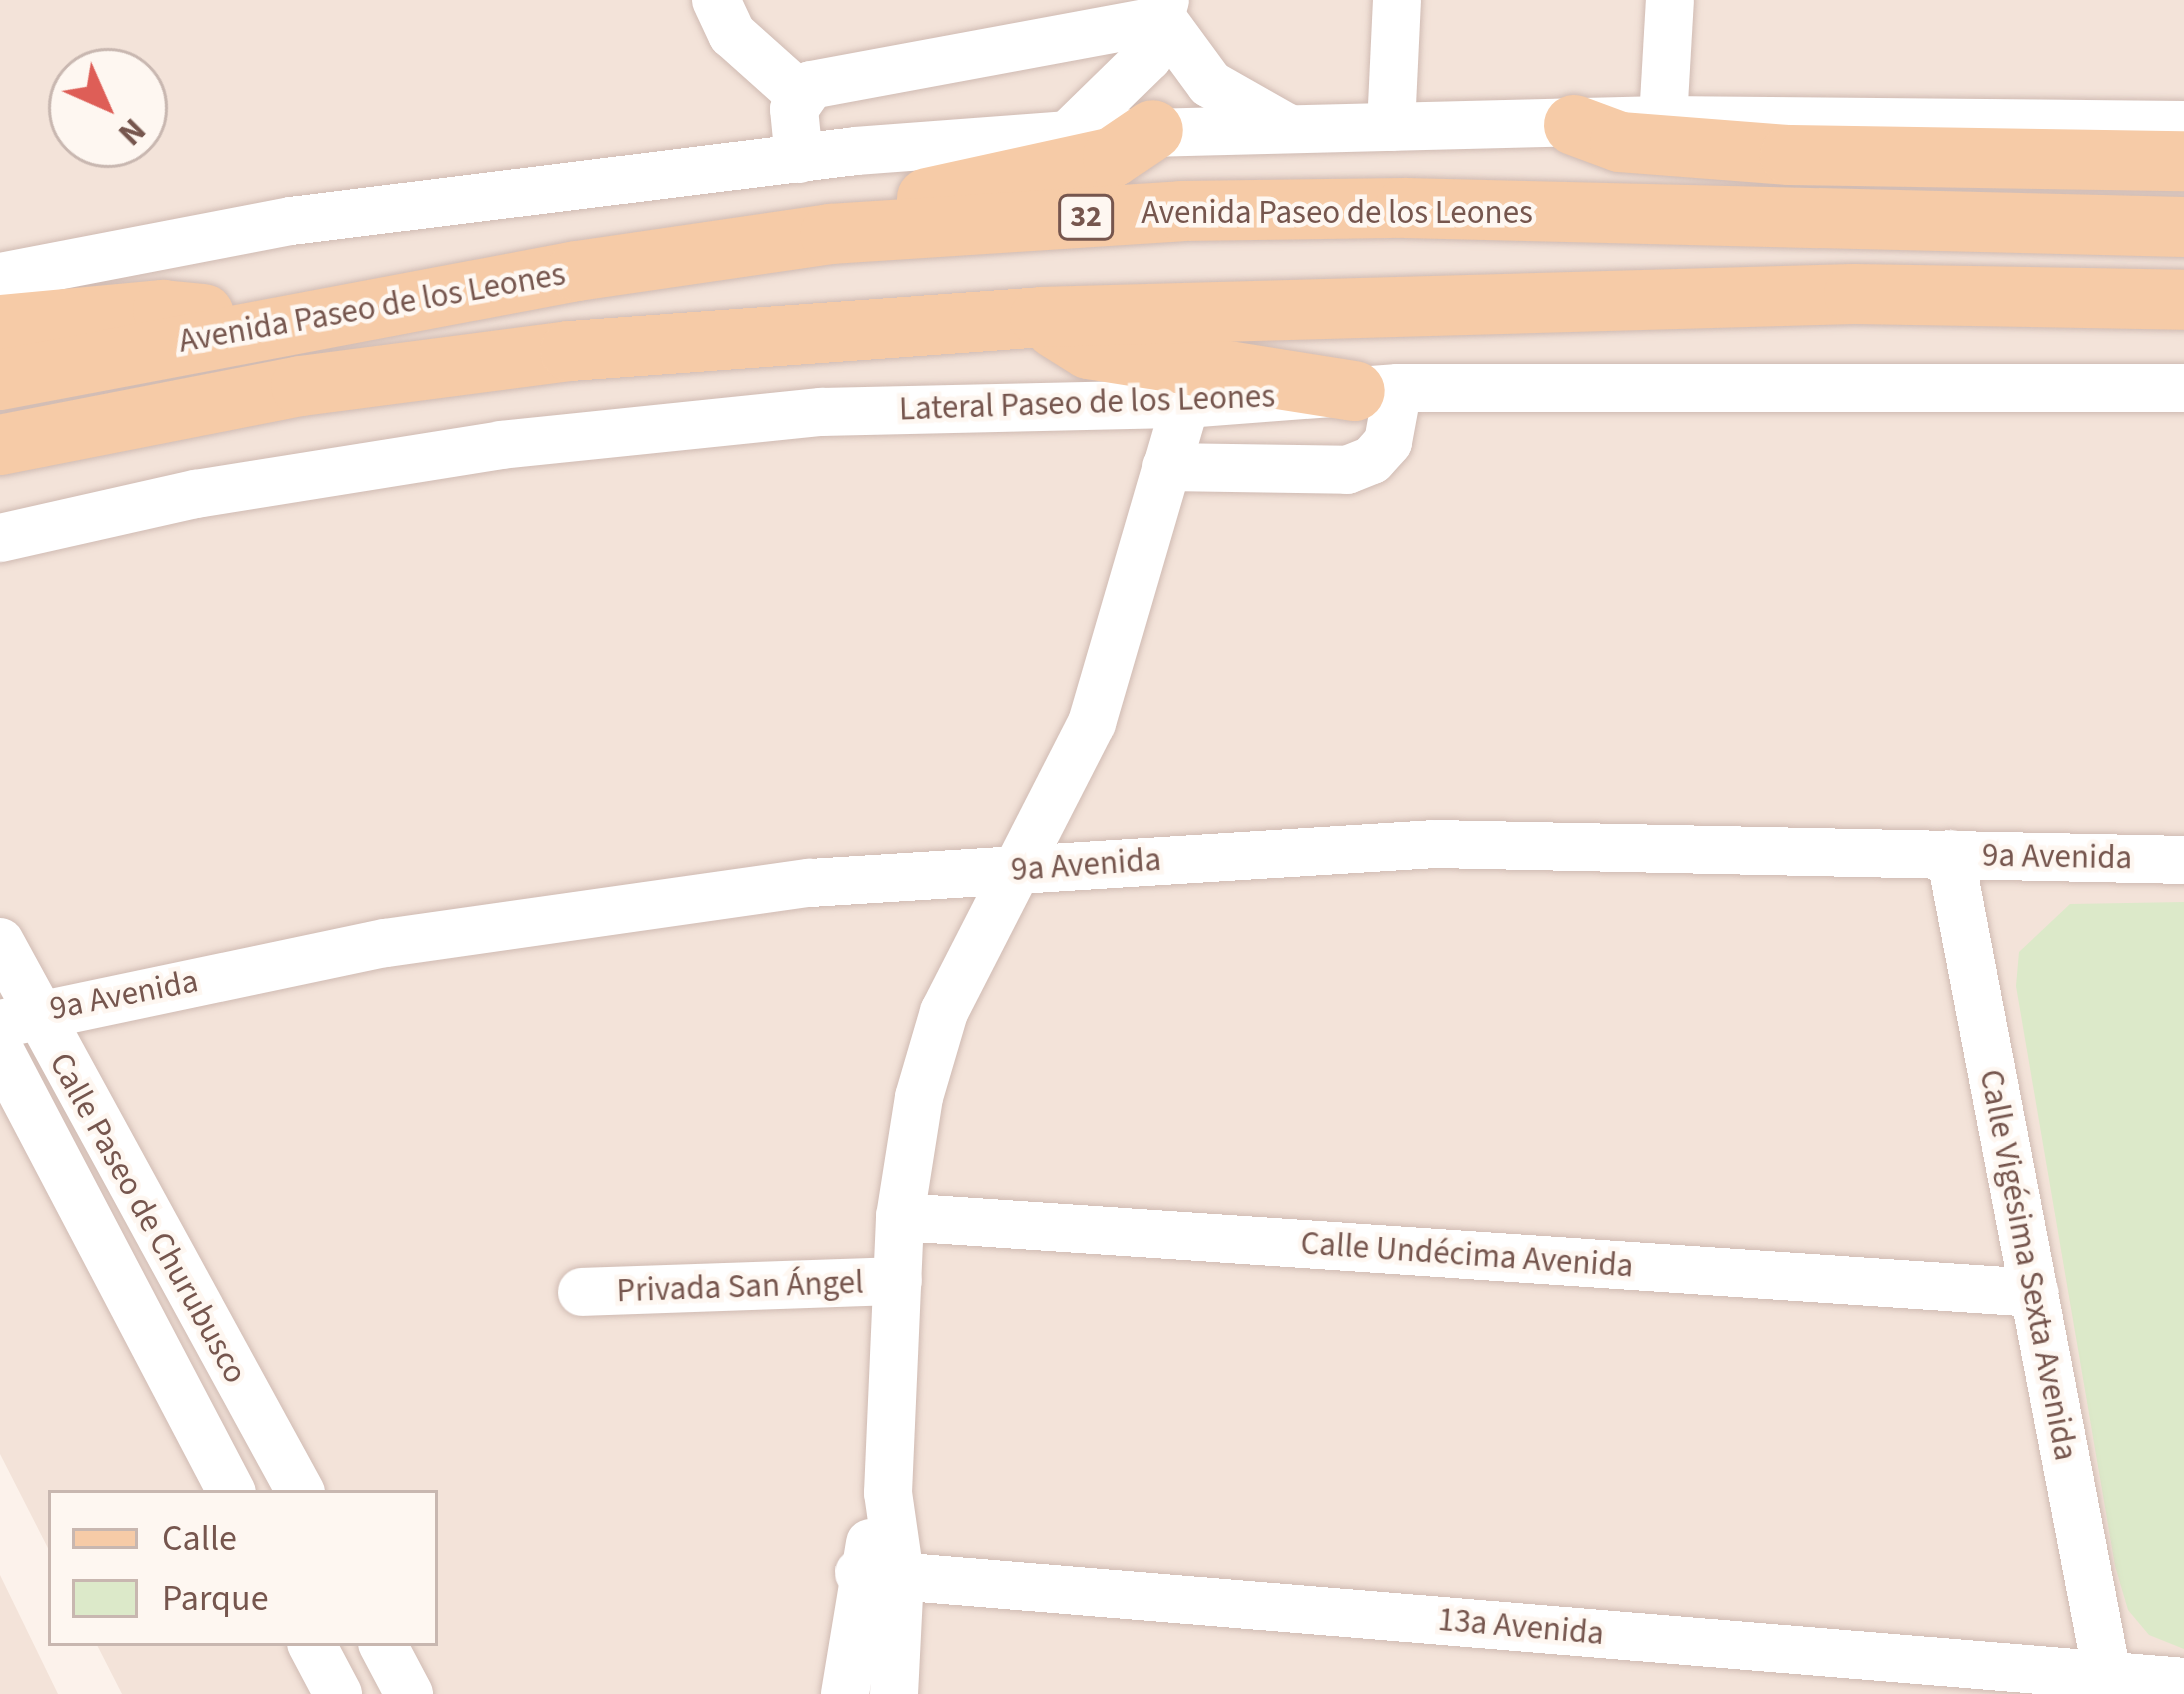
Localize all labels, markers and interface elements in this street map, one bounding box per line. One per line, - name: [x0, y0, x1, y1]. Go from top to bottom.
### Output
- north arrow: [48, 48, 168, 168]
- text: N: [107, 107, 156, 156]
- road number: 32: [1056, 193, 1116, 241]
- street label: Avenida Paseo de los Leones: [1141, 193, 1533, 233]
- street label: Avenida Paseo de los Leones: [176, 254, 568, 362]
- street label: Lateral Paseo de los Leones: [898, 377, 1276, 429]
- street label: 9a Avenida: [1982, 836, 2132, 878]
- street label: 9a Avenida: [1010, 840, 1162, 890]
- street label: 9a Avenida: [47, 961, 201, 1029]
- street label: Calle Paseo de Churubusco: [41, 1046, 255, 1390]
- street label: Calle Vigésima Sexta Avenida: [1971, 1066, 2085, 1464]
- street label: Calle Undécima Avenida: [1299, 1224, 1635, 1286]
- street label: Privada San Ángel: [616, 1263, 864, 1311]
- legend: [48, 1490, 438, 1646]
- text: Calle: [162, 1513, 237, 1564]
- text: Parque: [162, 1573, 269, 1624]
- street label: 13a Avenida: [1436, 1600, 1606, 1654]

